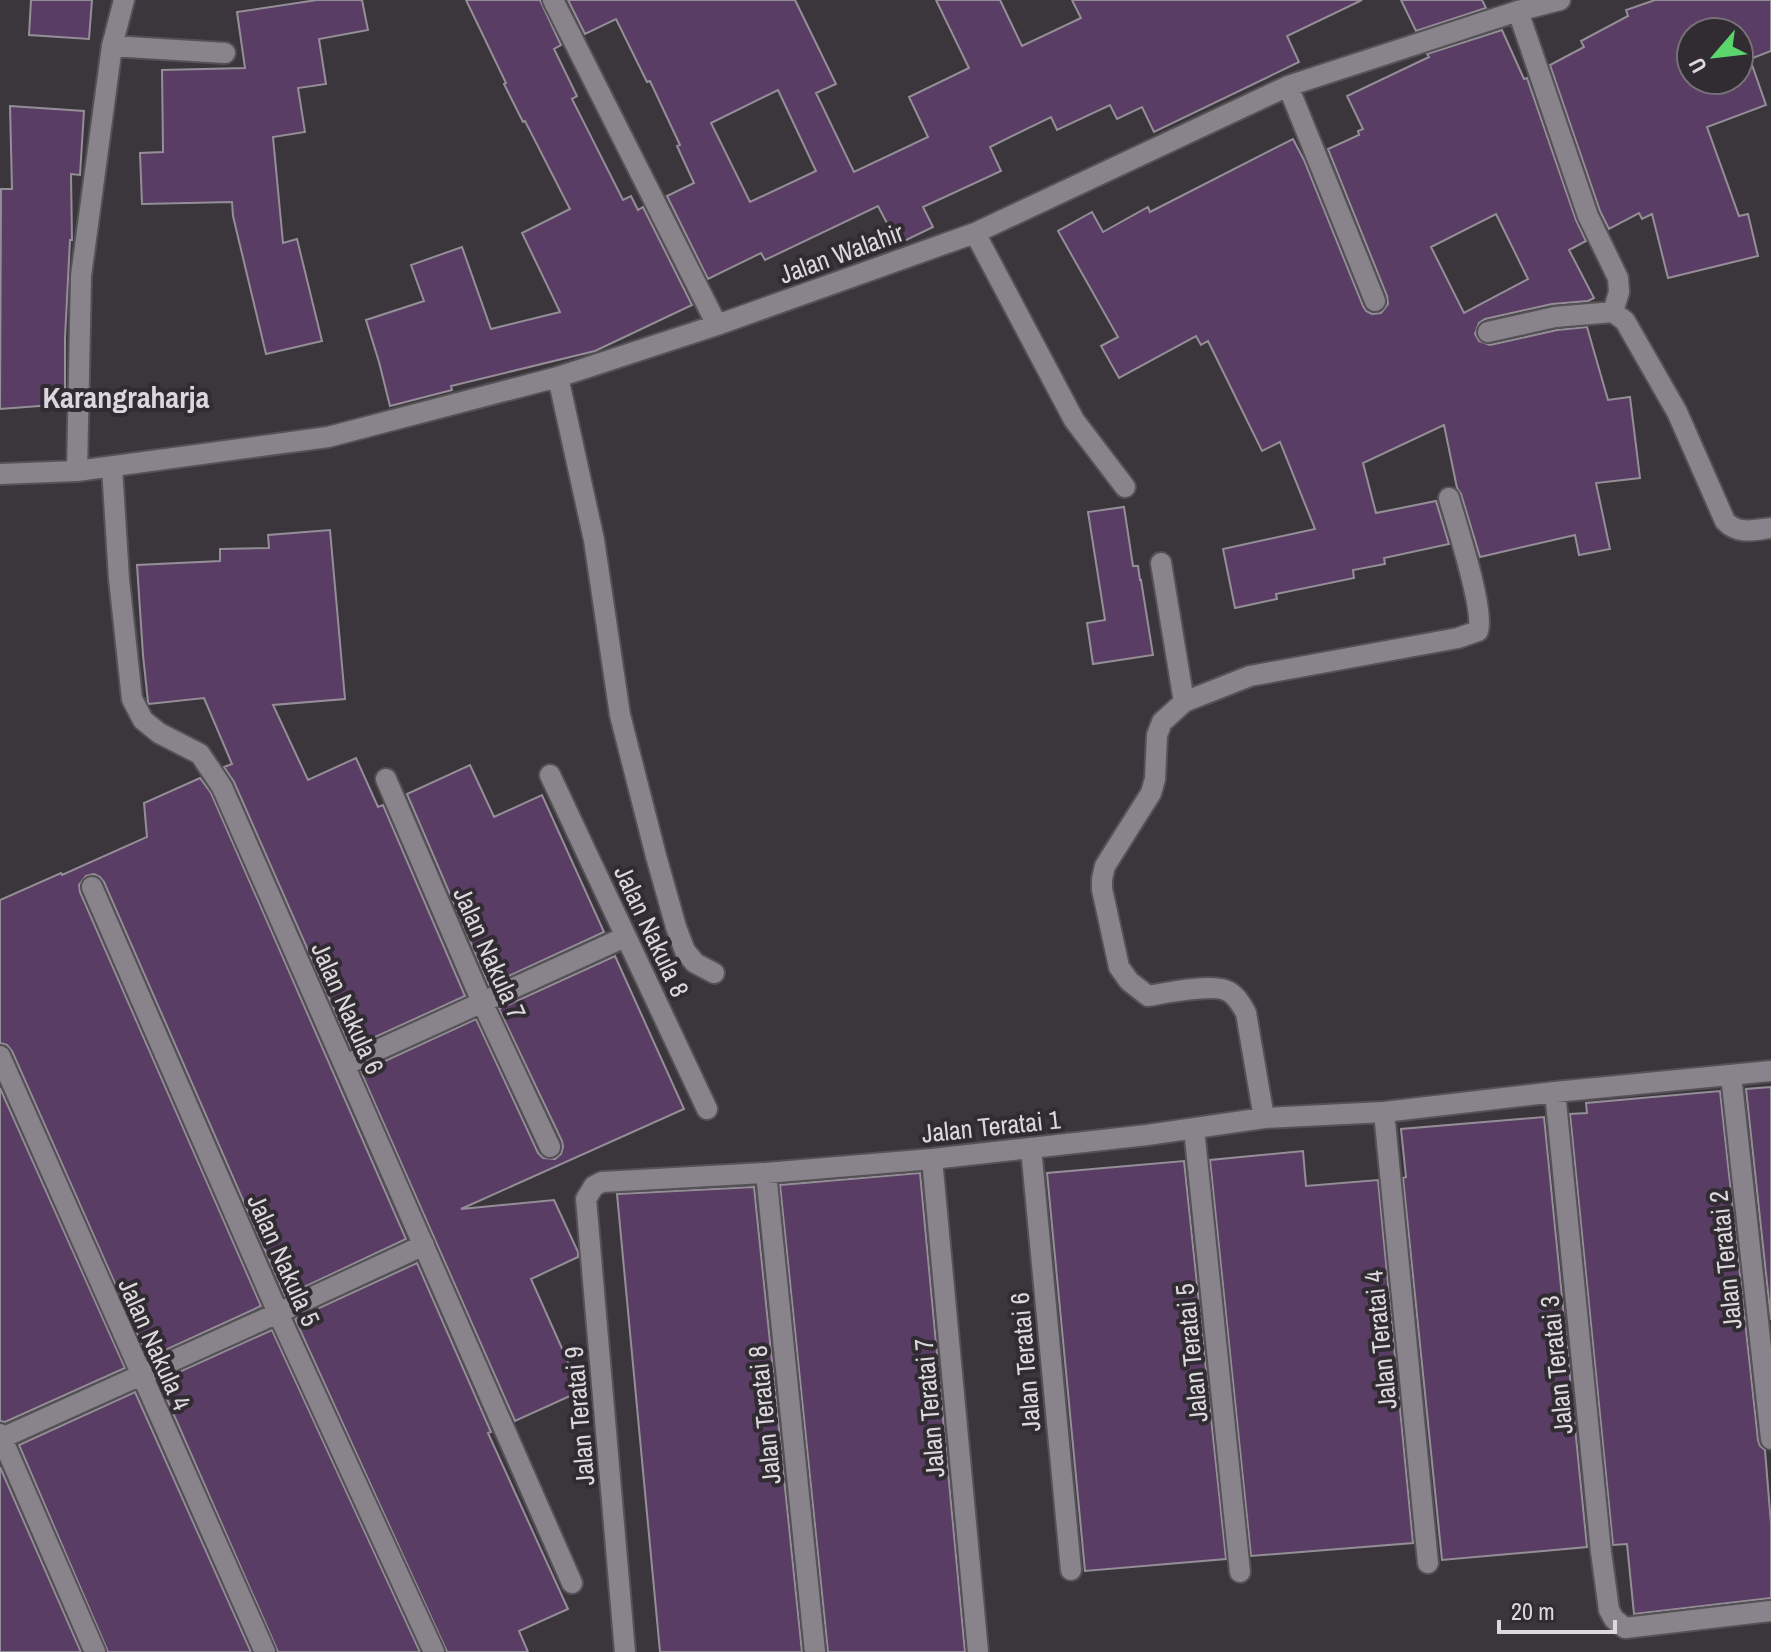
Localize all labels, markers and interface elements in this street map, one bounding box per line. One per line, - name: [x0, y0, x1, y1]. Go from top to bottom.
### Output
- north arrow: [1675, 16, 1755, 96]
- text: U: [1681, 53, 1714, 78]
- street label: Jalan Walahir: [774, 214, 908, 292]
- district label: Karangraharja: [43, 377, 210, 417]
- street label: Jalan Nakula 8: [606, 860, 698, 1002]
- street label: Jalan Nakula 7: [445, 881, 535, 1025]
- street label: Jalan Nakula 6: [303, 936, 393, 1080]
- street label: Jalan Teratai 1: [920, 1101, 1062, 1151]
- street label: Jalan Nakula 5: [239, 1188, 329, 1332]
- street label: Jalan Teratai 2: [1700, 1189, 1750, 1331]
- street label: Jalan Teratai 4: [1355, 1269, 1405, 1411]
- street label: Jalan Nakula 4: [110, 1272, 200, 1416]
- street label: Jalan Teratai 5: [1166, 1282, 1216, 1424]
- street label: Jalan Teratai 6: [1001, 1291, 1049, 1433]
- street label: Jalan Teratai 3: [1531, 1294, 1581, 1436]
- street label: Jalan Teratai 7: [905, 1337, 953, 1479]
- street label: Jalan Teratai 8: [739, 1344, 789, 1486]
- street label: Jalan Teratai 9: [555, 1345, 603, 1487]
- scale bar: [1499, 1584, 1615, 1634]
- text: 20 m: [1511, 1595, 1555, 1627]

